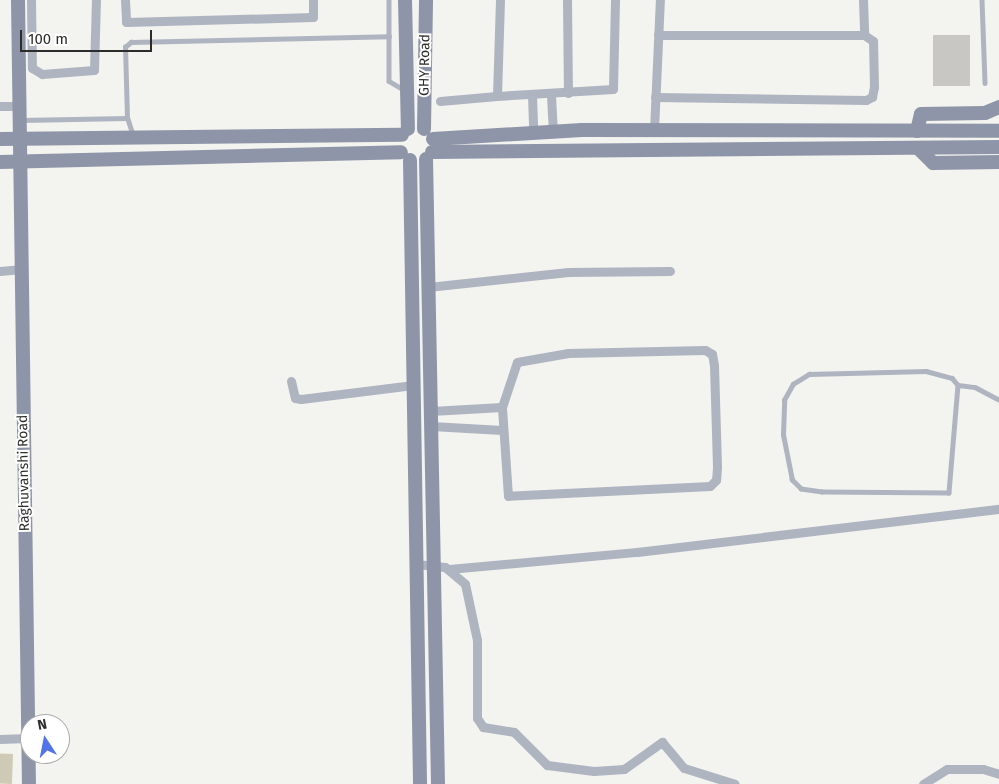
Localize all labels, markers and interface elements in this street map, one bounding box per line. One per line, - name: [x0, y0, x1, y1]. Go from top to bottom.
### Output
- scale bar: [22, 20, 155, 52]
- text: 100 m: [28, 30, 68, 48]
- street label: GHY Road: [416, 34, 434, 96]
- street label: Raghuvanshi Road: [15, 415, 33, 531]
- north arrow: [20, 714, 70, 764]
- text: N: [36, 716, 48, 734]

